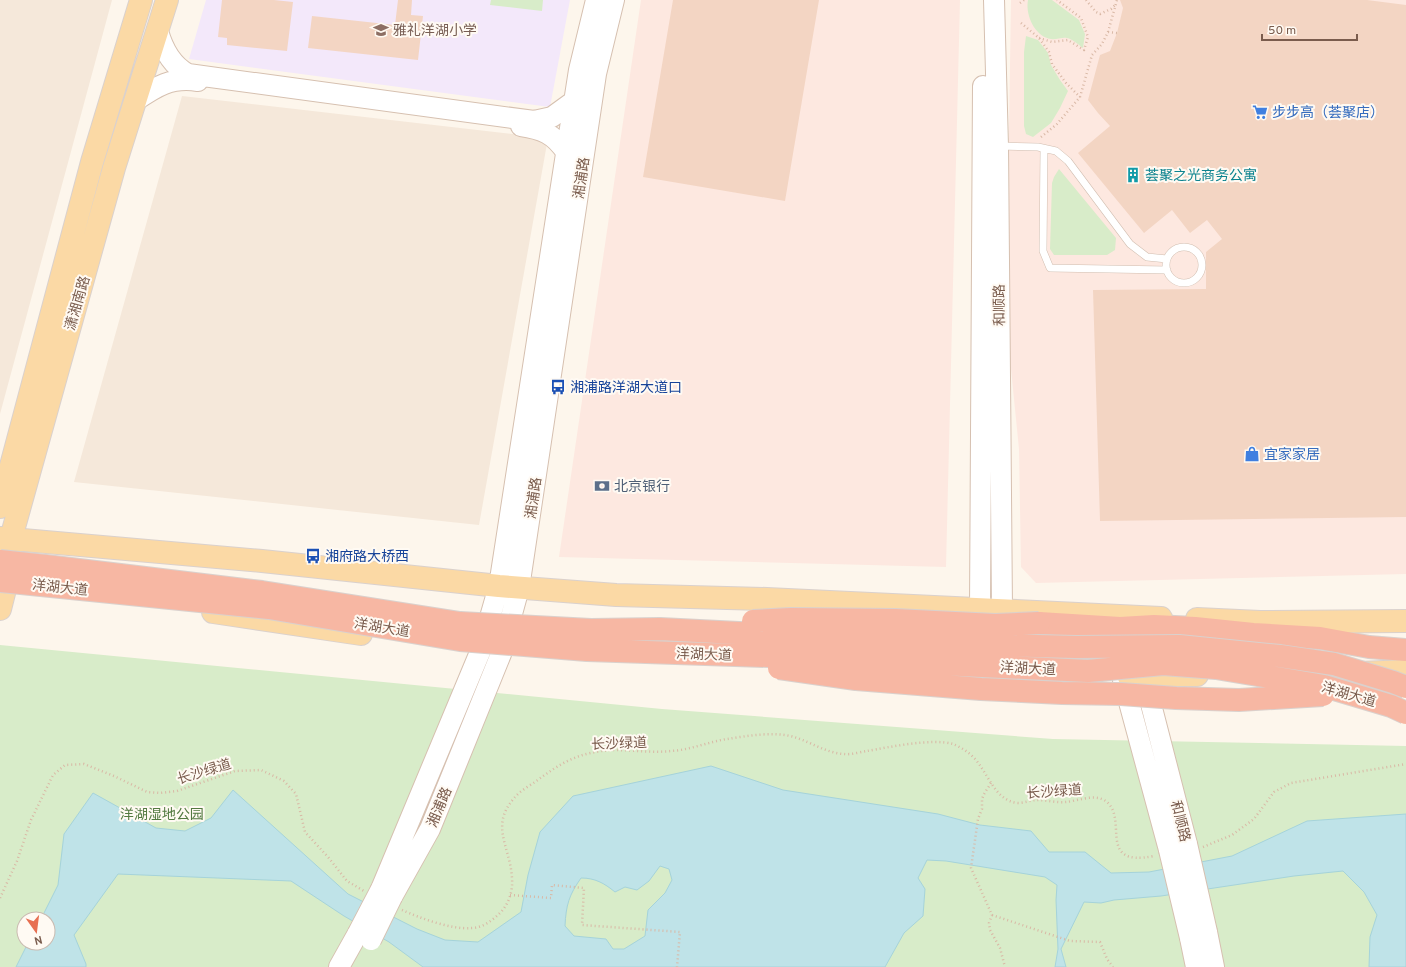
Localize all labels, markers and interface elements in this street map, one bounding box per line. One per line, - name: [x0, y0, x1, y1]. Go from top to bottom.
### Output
- scale bar: [1262, 16, 1357, 42]
- school or university icon: 雅礼洋湖小学: [372, 21, 390, 39]
- place label: 雅礼洋湖小学: [393, 22, 477, 40]
- text: 50 m: [1268, 23, 1296, 39]
- supermarket icon: 步步高（荟聚店）: [1251, 103, 1269, 121]
- place label: 步步高（荟聚店）: [1272, 105, 1384, 122]
- street label: 湘浦路: [571, 156, 594, 200]
- building icon: 荟聚之光商务公寓: [1124, 166, 1142, 184]
- place label: 荟聚之光商务公寓: [1145, 167, 1257, 185]
- street label: 潇湘南路: [63, 274, 94, 333]
- street label: 和顺路: [992, 284, 1009, 326]
- bus stop icon: 湘浦路洋湖大道口: [549, 378, 567, 396]
- place label: 湘浦路洋湖大道口: [570, 380, 682, 397]
- shop icon: 宜家家居: [1243, 445, 1261, 463]
- place label: 宜家家居: [1264, 446, 1320, 464]
- street label: 湘浦路: [523, 476, 546, 520]
- bank icon: 北京银行: [593, 477, 611, 495]
- place label: 北京银行: [614, 478, 670, 496]
- bus stop icon: 湘府路大桥西: [304, 547, 322, 565]
- place label: 湘府路大桥西: [325, 549, 409, 566]
- street label: 洋湖大道: [31, 577, 89, 600]
- street label: 洋湖大道: [353, 616, 411, 641]
- street label: 洋湖大道: [676, 646, 732, 665]
- street label: 洋湖大道: [1000, 660, 1056, 679]
- street label: 洋湖大道: [1319, 680, 1378, 711]
- street label: 长沙绿道: [591, 735, 647, 754]
- street label: 长沙绿道: [175, 756, 234, 789]
- street label: 长沙绿道: [1026, 782, 1083, 803]
- street label: 湘浦路: [424, 785, 456, 830]
- street label: 和顺路: [1166, 799, 1193, 844]
- park label: 洋湖湿地公园: [120, 807, 204, 824]
- north arrow: [16, 911, 56, 951]
- text: N: [33, 932, 44, 947]

